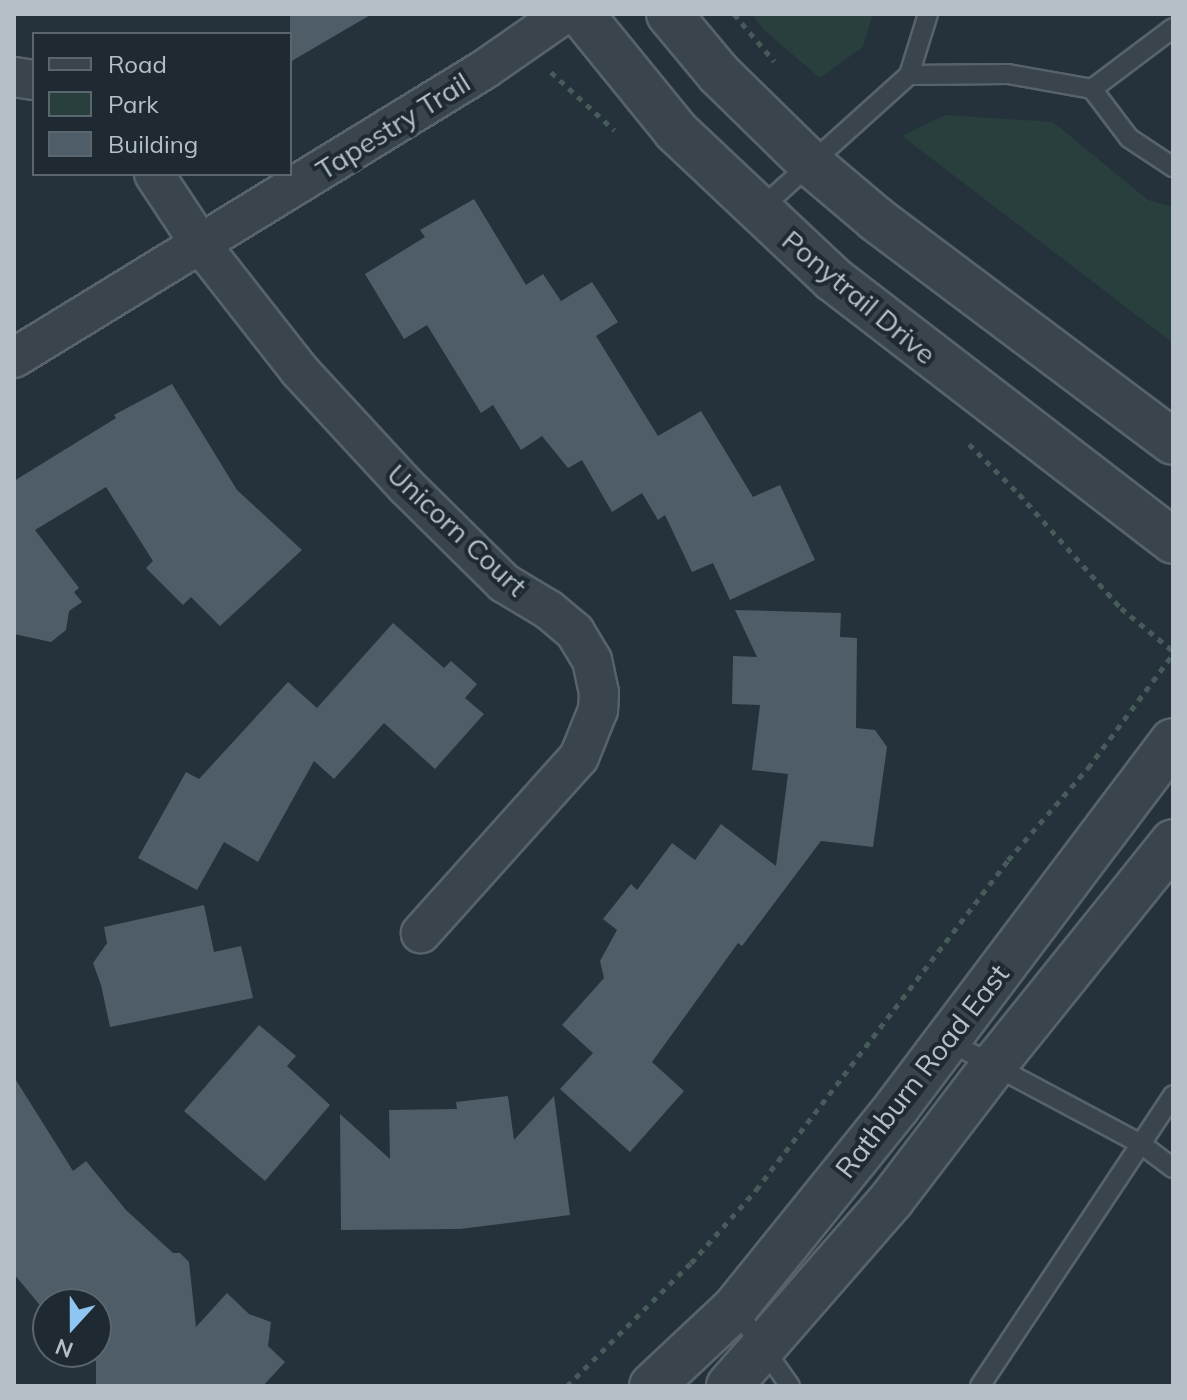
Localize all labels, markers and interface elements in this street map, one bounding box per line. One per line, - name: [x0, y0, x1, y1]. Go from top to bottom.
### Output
- legend: [32, 32, 292, 176]
- text: Road: [108, 49, 167, 79]
- street label: Tapestry Trail: [310, 65, 476, 187]
- text: Park: [108, 89, 159, 119]
- text: Building: [108, 129, 198, 159]
- street label: Ponytrail Drive: [775, 223, 943, 371]
- street label: Unicorn Court: [380, 457, 534, 603]
- street label: Rathburn Road East: [828, 958, 1016, 1184]
- north arrow: [32, 1288, 112, 1368]
- text: N: [51, 1332, 77, 1365]

